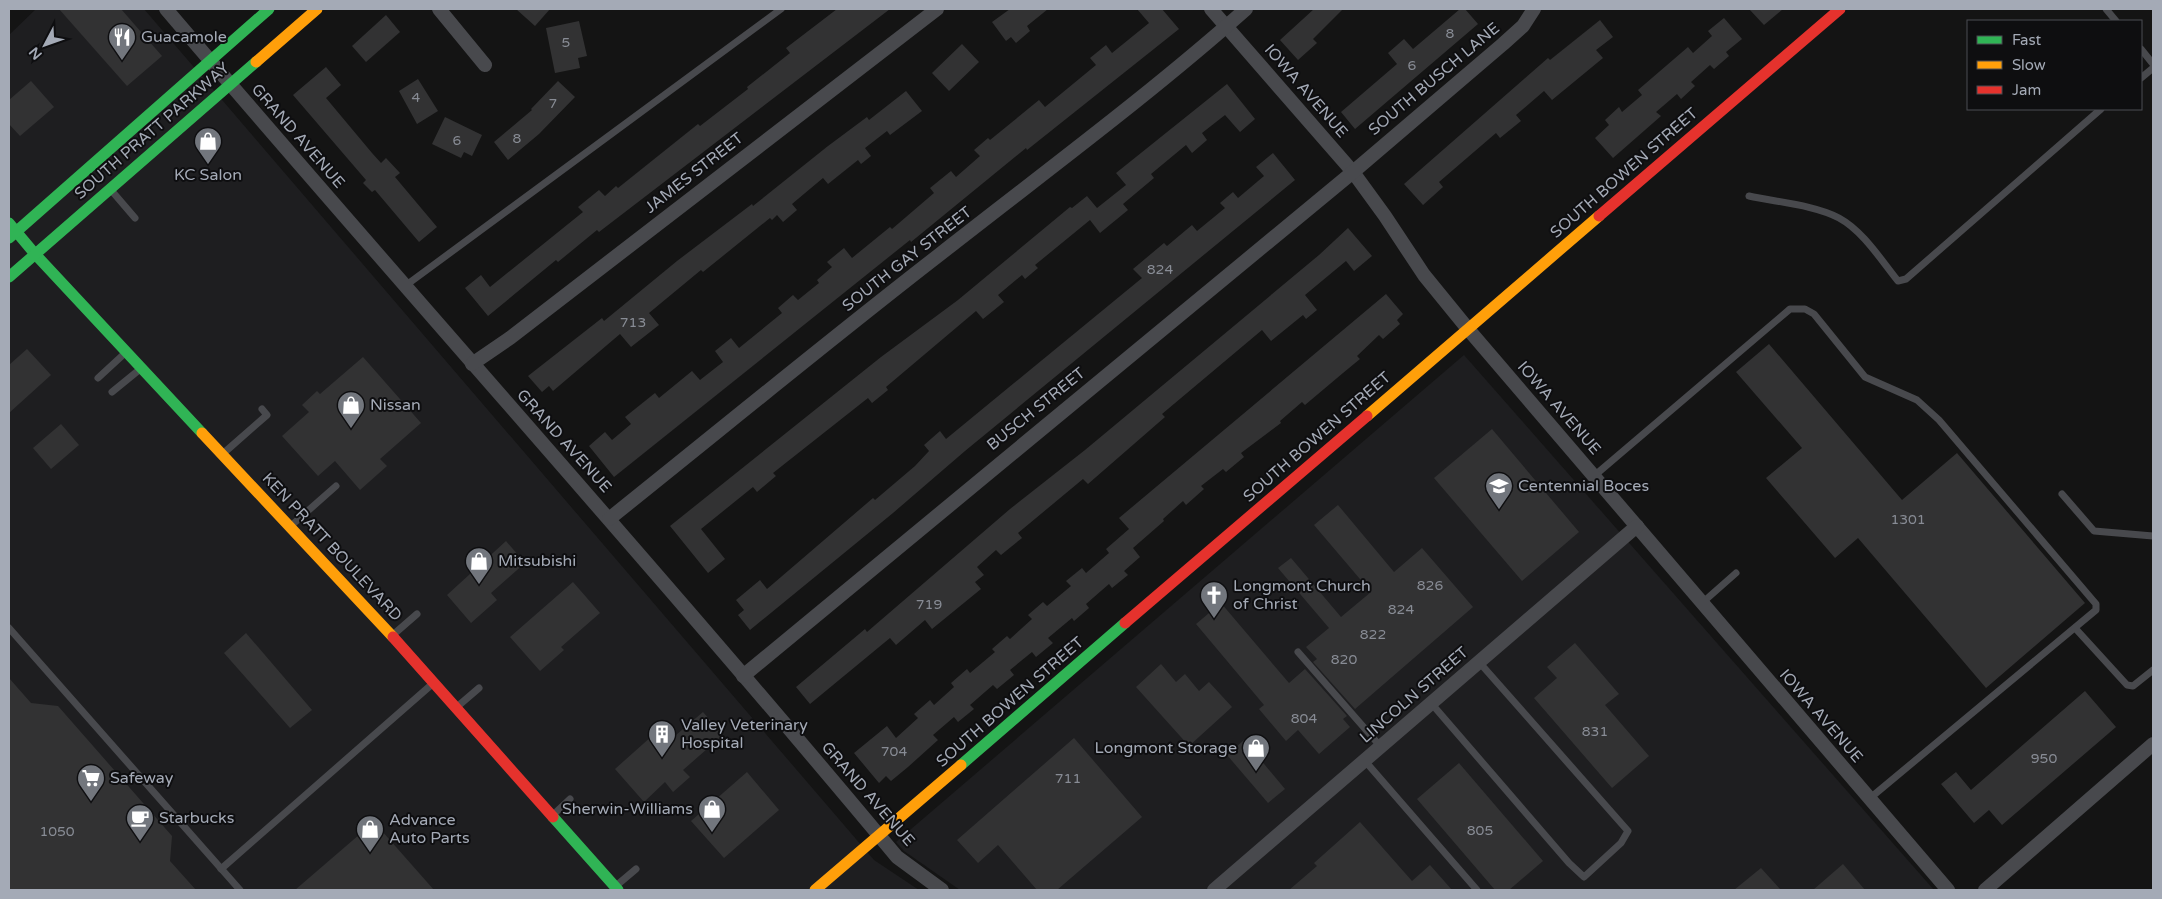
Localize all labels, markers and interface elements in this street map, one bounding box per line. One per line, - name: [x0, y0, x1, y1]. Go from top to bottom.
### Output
- street label: SOUTH BUSCH LANE: [1364, 18, 1504, 140]
- north arrow: [20, 20, 70, 70]
- legend: [1967, 20, 2142, 110]
- restaurant icon: Guacamole: [107, 22, 137, 61]
- house number: 8: [1446, 25, 1455, 42]
- place label: Guacamole: [141, 27, 227, 47]
- text: Fast: [2012, 31, 2042, 49]
- house number: 5: [562, 34, 570, 51]
- street label: IOWA AVENUE: [1260, 40, 1352, 142]
- text: N: [25, 43, 46, 63]
- text: Slow: [2012, 56, 2046, 74]
- house number: 6: [1408, 57, 1417, 74]
- street label: SOUTH PRATT PARKWAY: [70, 58, 234, 204]
- street label: GRAND AVENUE: [247, 80, 349, 192]
- text: Jam: [2012, 81, 2041, 99]
- house number: 4: [412, 89, 421, 106]
- house number: 7: [549, 95, 557, 112]
- street label: SOUTH BOWEN STREET: [1546, 103, 1702, 243]
- shop icon: KC Salon: [193, 126, 223, 165]
- street label: JAMES STREET: [641, 128, 747, 218]
- house number: 8: [513, 130, 522, 147]
- house number: 6: [453, 132, 462, 149]
- place label: KC Salon: [174, 165, 242, 185]
- street label: SOUTH GAY STREET: [838, 202, 976, 316]
- house number: 824: [1147, 261, 1173, 278]
- house number: 713: [620, 314, 646, 331]
- street label: IOWA AVENUE: [1513, 357, 1605, 459]
- street label: BUSCH STREET: [983, 363, 1090, 455]
- street label: SOUTH BOWEN STREET: [1239, 367, 1395, 507]
- street label: GRAND AVENUE: [512, 385, 616, 497]
- shop icon: Nissan: [336, 390, 366, 429]
- place label: Nissan: [370, 395, 421, 415]
- street label: KEN PRATT BOULEVARD: [258, 468, 406, 626]
- school or university icon: Centennial Boces: [1484, 471, 1514, 510]
- place label: Centennial Boces: [1518, 476, 1649, 496]
- house number: 1301: [1890, 511, 1926, 528]
- shop icon: Mitsubishi: [464, 546, 494, 585]
- place label: Mitsubishi: [498, 551, 576, 571]
- place label: Longmont Church of Christ: [1233, 576, 1371, 614]
- house number: 826: [1417, 577, 1443, 594]
- church icon: Longmont Church of Christ: [1199, 580, 1229, 619]
- house number: 719: [916, 596, 942, 613]
- house number: 824: [1388, 601, 1414, 618]
- house number: 822: [1360, 626, 1386, 643]
- street label: SOUTH BOWEN STREET: [932, 632, 1088, 772]
- street label: LINCOLN STREET: [1356, 642, 1473, 748]
- house number: 820: [1331, 651, 1357, 668]
- street label: IOWA AVENUE: [1775, 665, 1867, 767]
- house number: 804: [1291, 710, 1317, 727]
- place label: Valley Veterinary Hospital: [681, 715, 808, 753]
- building icon: Valley Veterinary Hospital: [647, 719, 677, 758]
- house number: 831: [1582, 723, 1608, 740]
- shop icon: Longmont Storage: [1241, 733, 1271, 772]
- street label: GRAND AVENUE: [817, 738, 919, 850]
- place label: Longmont Storage: [1094, 738, 1237, 758]
- house number: 704: [881, 743, 907, 760]
- house number: 950: [2031, 750, 2057, 767]
- supermarket icon: Safeway: [76, 763, 106, 802]
- place label: Safeway: [110, 768, 174, 788]
- house number: 711: [1055, 770, 1081, 787]
- shop icon: Sherwin-Williams: [697, 794, 727, 833]
- place label: Sherwin-Williams: [562, 799, 693, 819]
- cafe icon: Starbucks: [125, 803, 155, 842]
- place label: Starbucks: [159, 808, 234, 828]
- place label: Advance Auto Parts: [389, 810, 470, 848]
- shop icon: Advance Auto Parts: [355, 814, 385, 853]
- house number: 805: [1467, 822, 1493, 839]
- house number: 1050: [39, 823, 75, 840]

